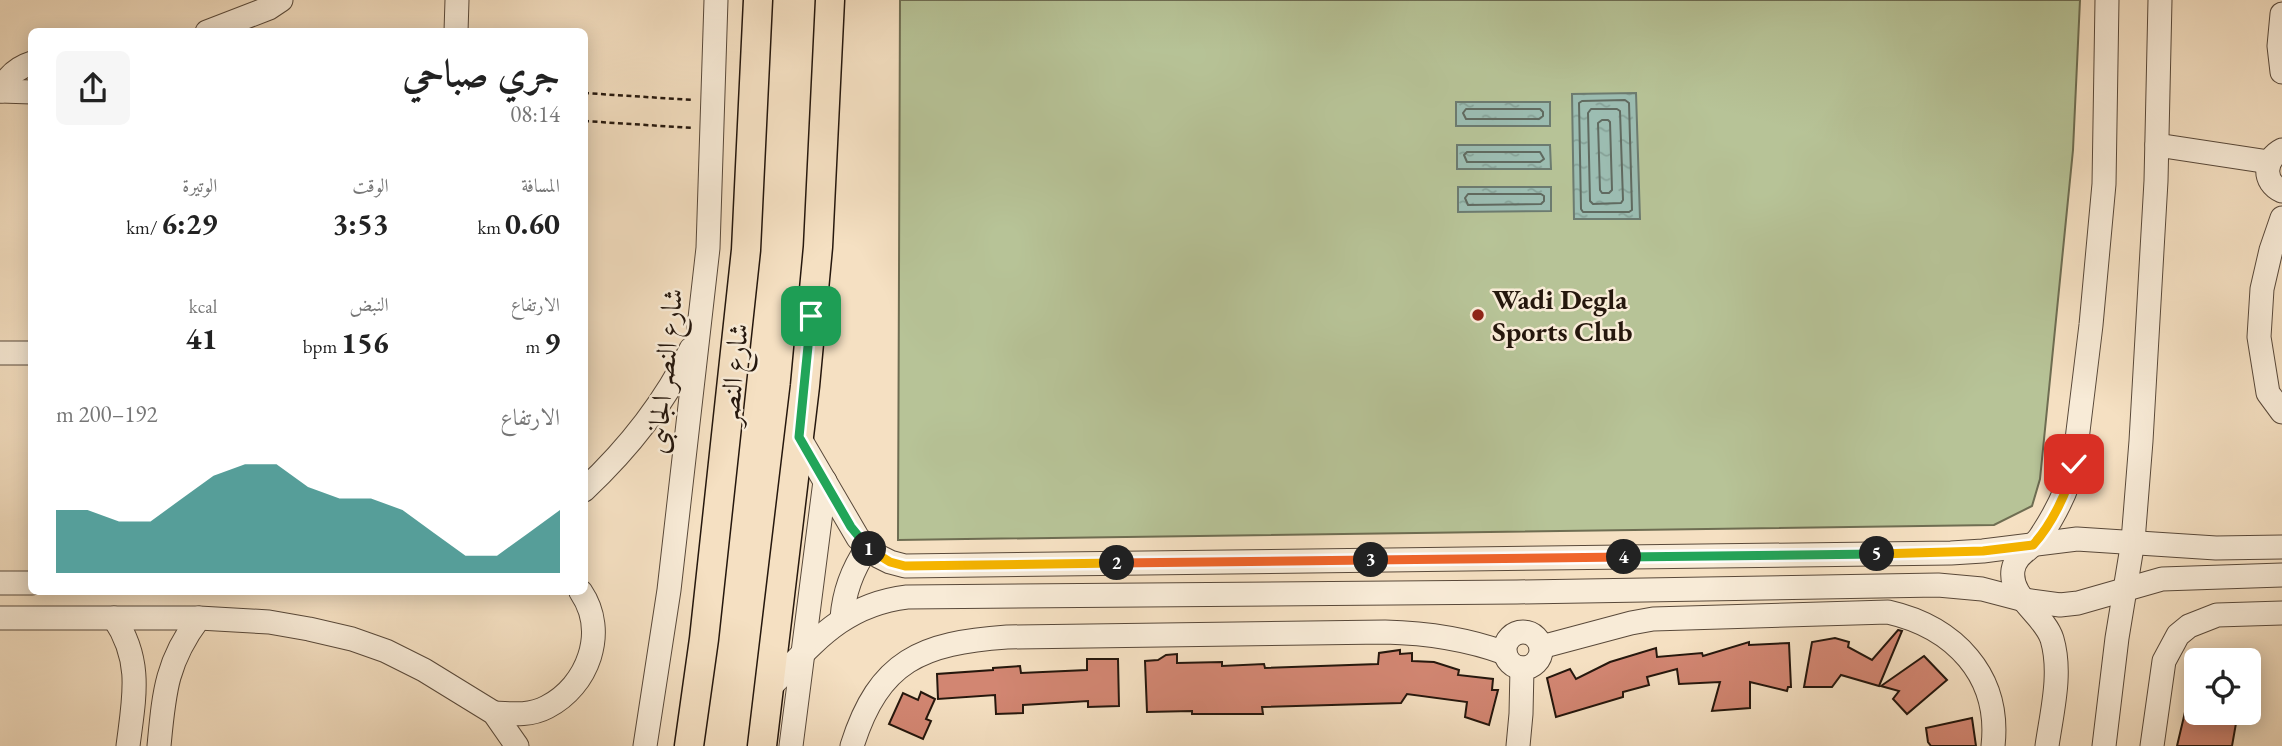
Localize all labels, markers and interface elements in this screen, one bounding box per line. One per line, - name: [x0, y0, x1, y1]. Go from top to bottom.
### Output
- text: جري صباحي: [403, 48, 560, 97]
- button: share: [56, 51, 130, 125]
- text: 08:14: [510, 99, 560, 129]
- text: الوتيرة: [182, 173, 217, 198]
- text: الوقت: [352, 173, 389, 198]
- text: المسافة: [521, 173, 560, 198]
- text: 6:29: [161, 204, 217, 243]
- text: 3:53: [333, 204, 389, 243]
- text: 0.60: [505, 204, 560, 243]
- text: /km: [126, 215, 161, 240]
- text: km: [477, 215, 505, 240]
- place label: Wadi Degla Sports Club: [1492, 281, 1632, 349]
- pin: [781, 286, 841, 346]
- street label: شارع النصر الجانبى: [637, 287, 697, 456]
- text: النبض: [350, 292, 389, 317]
- text: الارتفاع: [511, 292, 560, 317]
- text: kcal: [189, 294, 217, 319]
- icon: arrive: [792, 297, 830, 335]
- marker: Wadi Degla Sports Club: [1470, 307, 1486, 323]
- text: 41: [186, 319, 217, 358]
- street label: شارع النصر: [709, 322, 762, 430]
- text: 156: [341, 323, 389, 362]
- text: 9: [544, 323, 560, 362]
- text: bpm: [303, 334, 341, 359]
- text: m: [526, 334, 544, 359]
- text: 192–200 m: [56, 399, 157, 429]
- text: الارتفاع: [500, 402, 560, 432]
- pin: [2044, 434, 2104, 494]
- icon: check: [2055, 445, 2093, 483]
- pin: 1: [852, 532, 886, 566]
- text: 1: [863, 536, 874, 561]
- pin: 5: [1860, 536, 1895, 572]
- pin: 4: [1606, 540, 1642, 574]
- text: 5: [1871, 541, 1882, 566]
- pin: 3: [1354, 542, 1388, 578]
- text: 4: [1618, 544, 1629, 569]
- pin: 2: [1100, 546, 1134, 580]
- text: 3: [1365, 547, 1376, 572]
- text: 2: [1111, 550, 1122, 575]
- map controls: [2184, 648, 2261, 725]
- button: locate: [2184, 648, 2261, 725]

